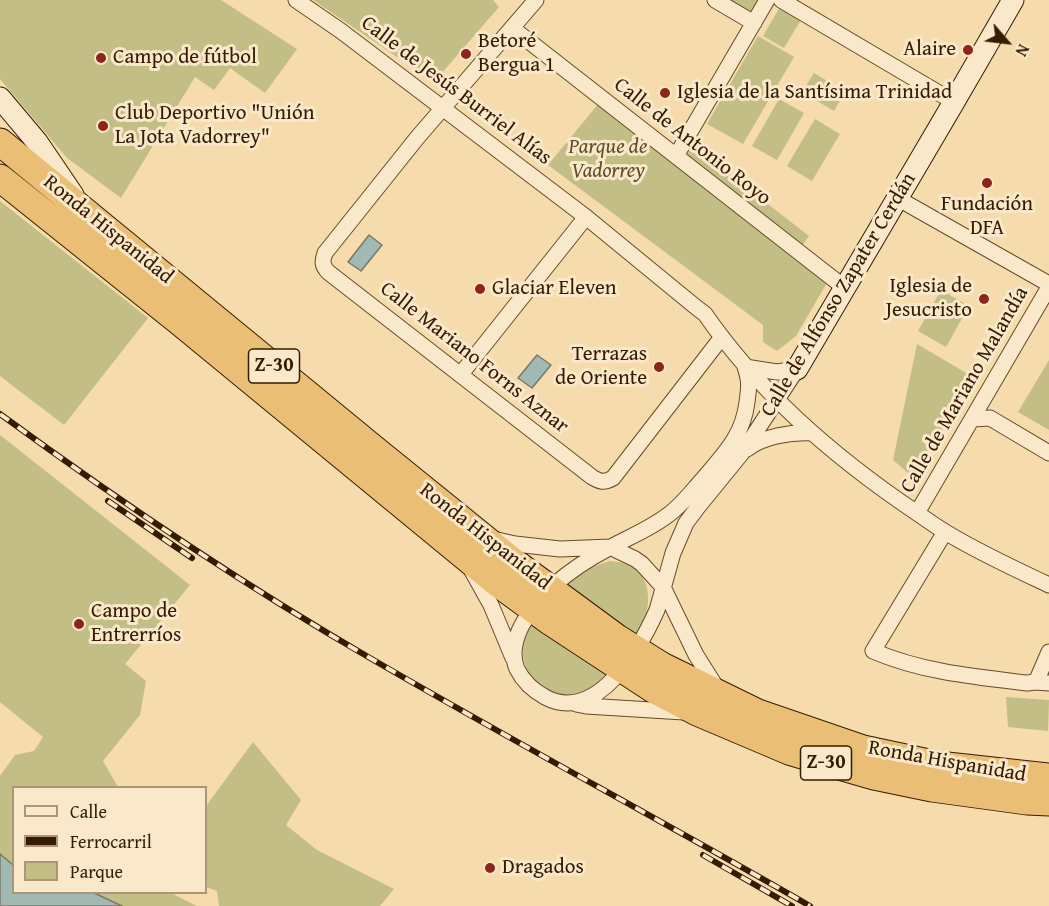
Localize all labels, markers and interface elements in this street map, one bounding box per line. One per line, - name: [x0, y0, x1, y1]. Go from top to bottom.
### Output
- street label: Calle de Jesús Burriel Alías: [356, 11, 556, 171]
- north arrow: [977, 12, 1037, 72]
- place label: Betoré Bergua 1: [478, 29, 555, 79]
- place label: Alaire: [903, 37, 956, 63]
- text: N: [1010, 40, 1036, 61]
- marker: Alaire: [961, 43, 975, 57]
- place label: Campo de fútbol: [113, 45, 257, 71]
- marker: Betoré Bergua 1: [459, 47, 473, 61]
- marker: Campo de fútbol: [94, 51, 108, 65]
- street label: Calle de Antonio Royo: [608, 73, 776, 211]
- place label: Iglesia de la Santísima Trinidad: [677, 80, 952, 106]
- marker: Iglesia de la Santísima Trinidad: [658, 86, 672, 100]
- place label: Club Deportivo "Unión La Jota Vadorrey": [115, 101, 314, 151]
- marker: Club Deportivo "Unión La Jota Vadorrey": [96, 119, 110, 133]
- park label: Parque de Vadorrey: [569, 135, 647, 185]
- street label: Calle de Alfonso Zapater Cerdán: [756, 168, 922, 422]
- street label: Ronda Hispanidad: [38, 170, 178, 290]
- marker: Fundación DFA: [980, 176, 994, 190]
- place label: Fundación DFA: [941, 192, 1033, 242]
- place label: Iglesia de Jesucristo: [886, 274, 972, 324]
- place label: Glaciar Eleven: [492, 276, 617, 302]
- street label: Calle Mariano Forns Aznar: [375, 277, 573, 439]
- marker: Glaciar Eleven: [473, 282, 487, 296]
- street label: Calle de Mariano Malandía: [896, 282, 1034, 498]
- marker: Iglesia de Jesucristo: [977, 292, 991, 306]
- place label: Terrazas de Oriente: [555, 342, 647, 392]
- road number: Z-30: [248, 349, 300, 383]
- marker: Terrazas de Oriente: [652, 360, 666, 374]
- street label: Ronda Hispanidad: [414, 478, 556, 596]
- place label: Campo de Entrerríos: [91, 599, 181, 649]
- marker: Campo de Entrerríos: [72, 617, 86, 631]
- street label: Ronda Hispanidad: [866, 736, 1028, 788]
- road number: Z-30: [800, 746, 852, 780]
- legend: [12, 786, 207, 894]
- text: Calle: [70, 798, 107, 825]
- text: Ferrocarril: [70, 828, 152, 855]
- place label: Dragados: [502, 855, 584, 881]
- text: Parque: [70, 858, 123, 885]
- marker: Dragados: [483, 861, 497, 875]

